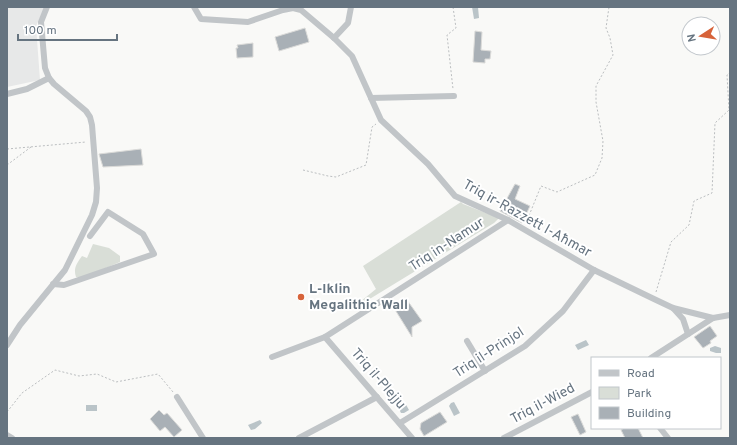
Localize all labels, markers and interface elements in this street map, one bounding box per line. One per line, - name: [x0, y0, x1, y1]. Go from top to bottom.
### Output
- scale bar: [18, 16, 117, 42]
- north arrow: [681, 16, 721, 56]
- text: 100 m: [24, 23, 57, 39]
- text: N: [685, 33, 700, 43]
- street label: Triq ir-Razzett l-Aħmar: [460, 177, 595, 262]
- street label: Triq in-Namur: [406, 214, 488, 276]
- place label: L-Iklin Megalithic Wall: [309, 281, 408, 314]
- marker: L-Iklin Megalithic Wall: [296, 292, 306, 302]
- street label: Triq il-Prinjol: [450, 324, 528, 382]
- street label: Triq il-Plejju: [347, 345, 409, 413]
- legend: [591, 357, 721, 429]
- text: Road: [627, 366, 655, 382]
- street label: Triq il-Wied: [508, 380, 578, 428]
- text: Park: [627, 386, 652, 402]
- text: Building: [627, 406, 671, 422]

